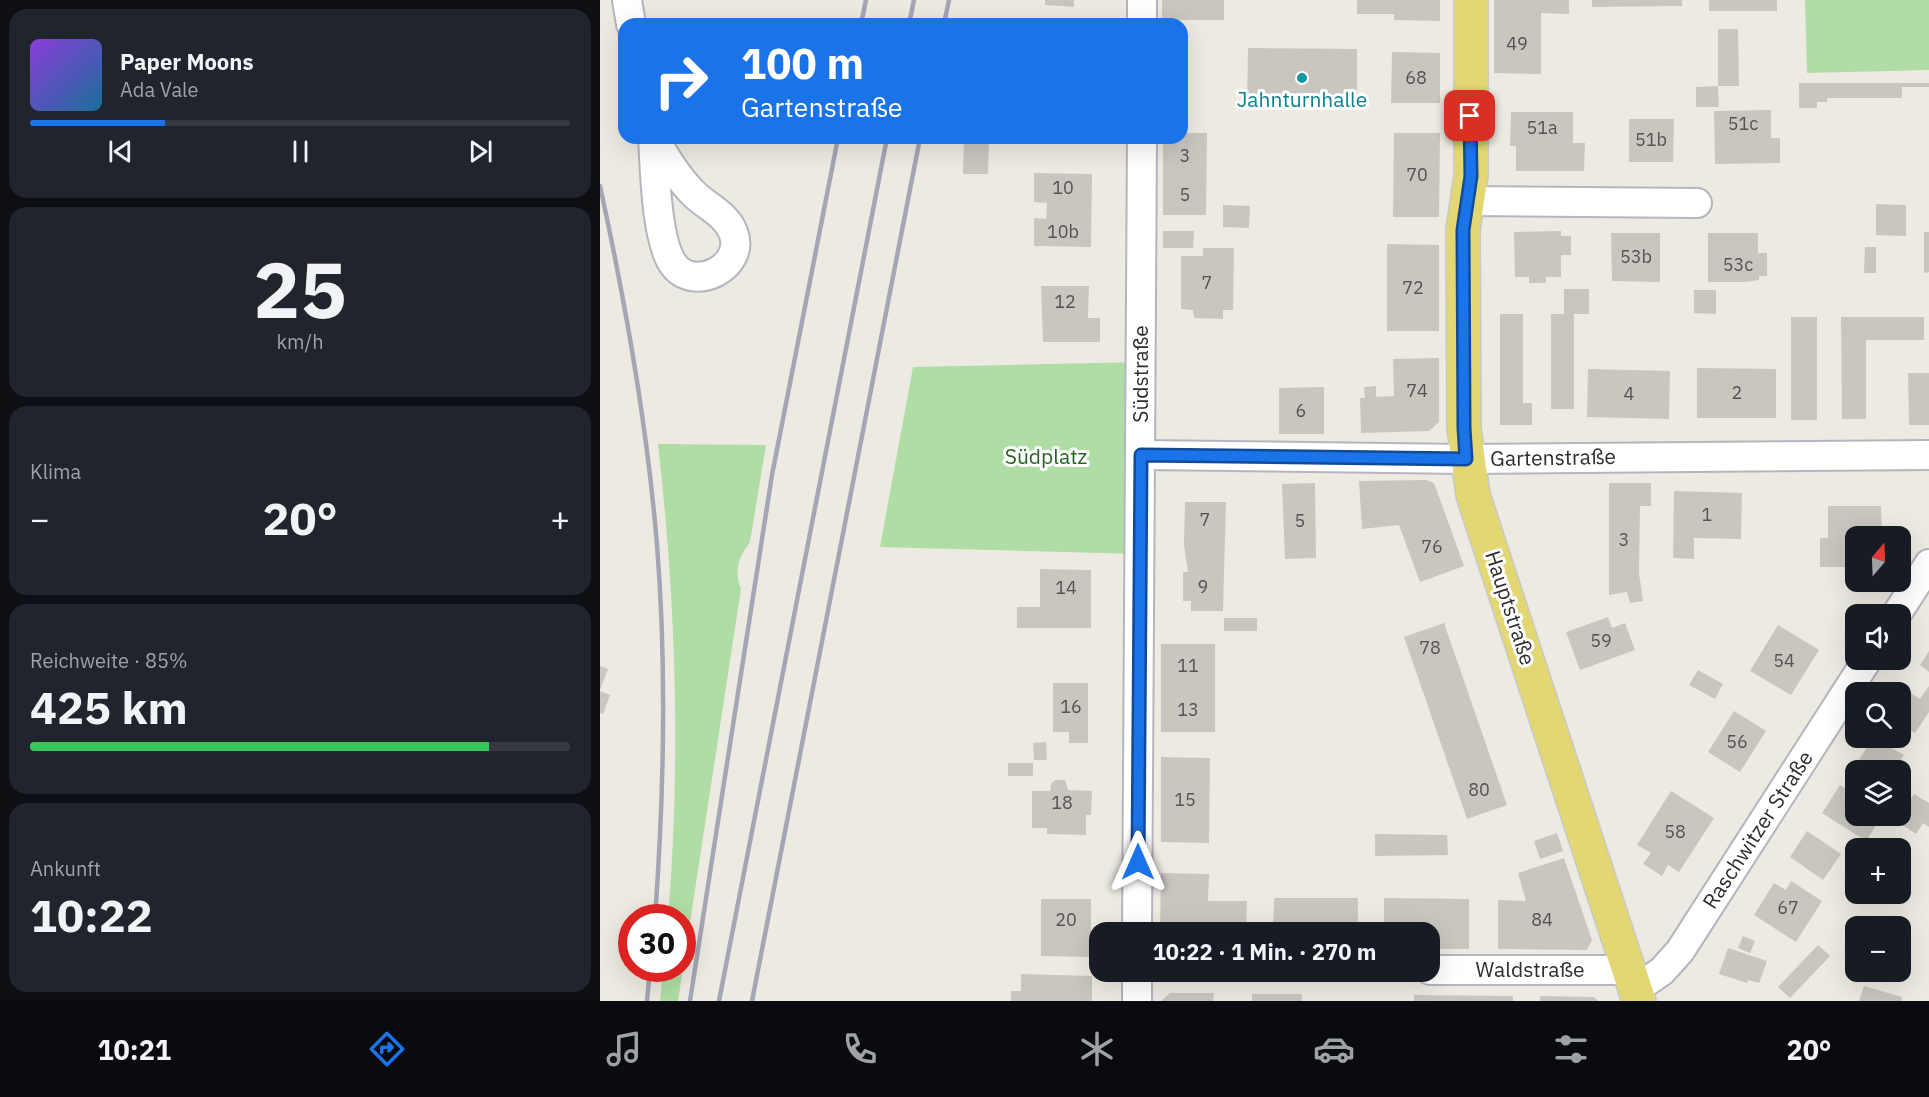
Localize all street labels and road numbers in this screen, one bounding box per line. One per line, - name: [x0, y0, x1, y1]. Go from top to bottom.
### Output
- street label: Südstraße: [1126, 325, 1154, 423]
- street label: Gartenstraße: [1490, 442, 1616, 472]
- street label: Hauptstraße: [1479, 547, 1543, 668]
- street label: Raschwitzer Straße: [1696, 745, 1819, 914]
- street label: Waldstraße: [1476, 955, 1584, 983]

